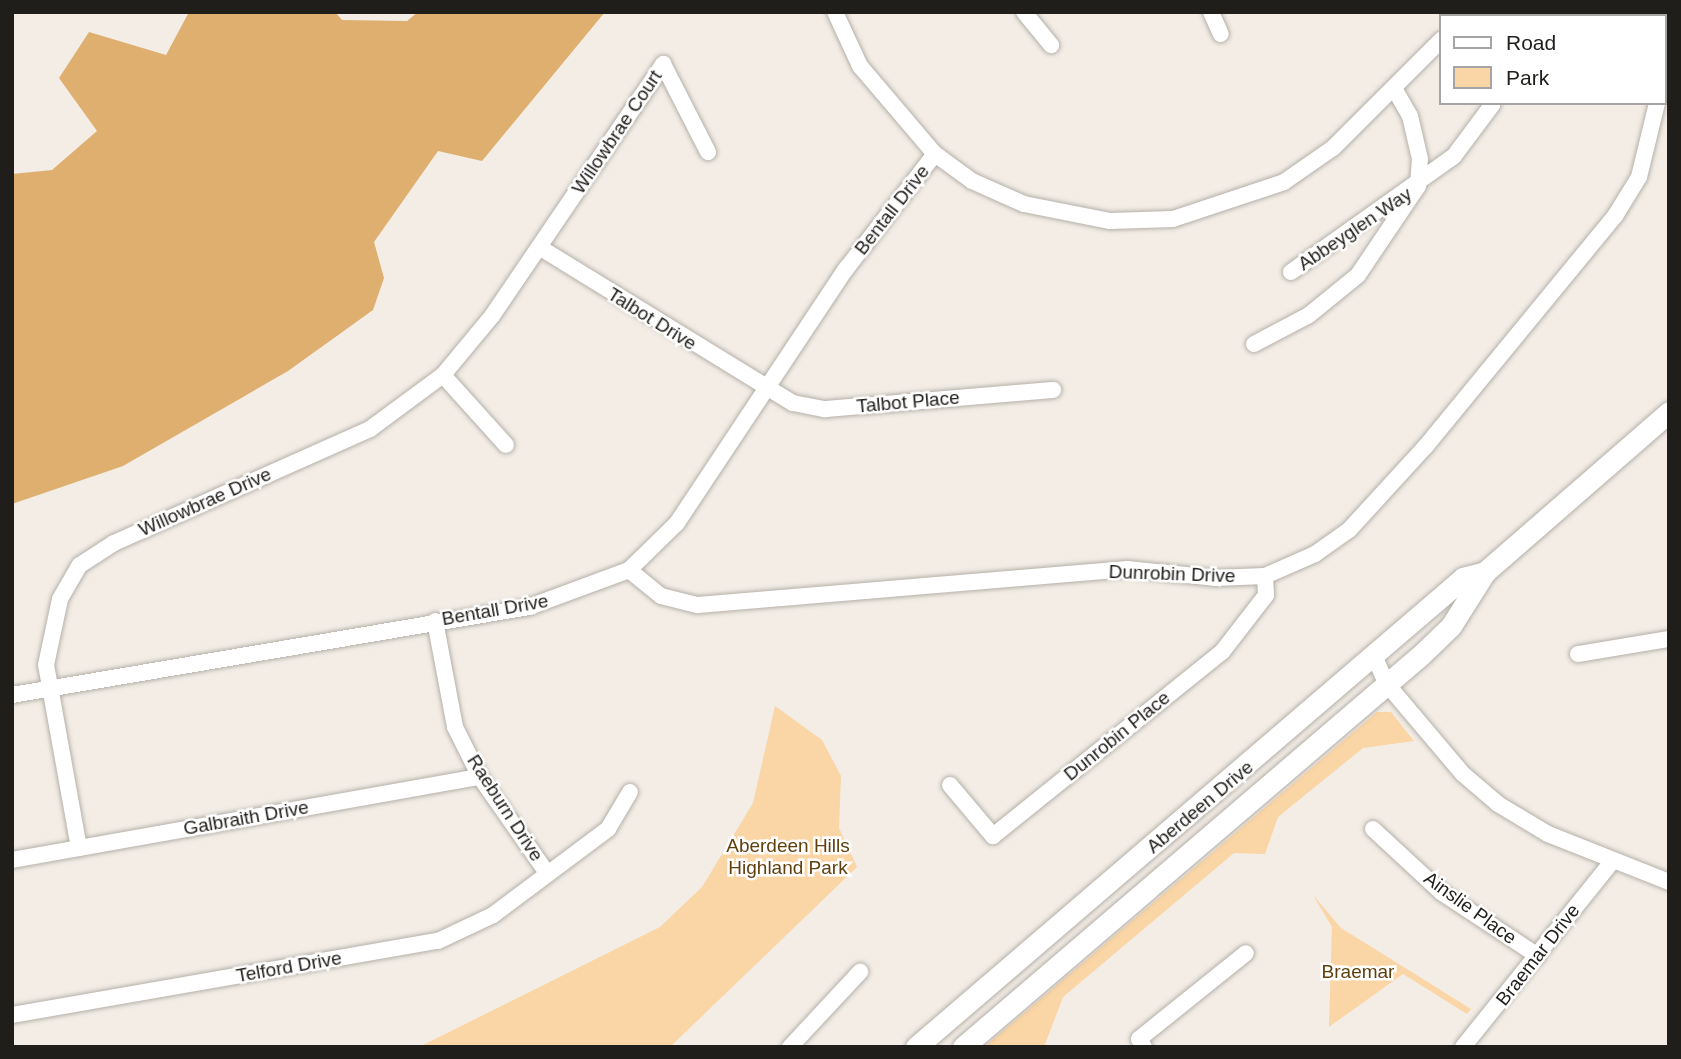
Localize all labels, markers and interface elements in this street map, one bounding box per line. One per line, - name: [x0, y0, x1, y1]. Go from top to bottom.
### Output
- legend: [1440, 14, 1667, 105]
- text: Road: [1506, 31, 1556, 54]
- street label: Willowbrae Court: [567, 66, 667, 198]
- text: Park: [1506, 66, 1549, 89]
- street label: Bentall Drive: [850, 161, 934, 259]
- street label: Abbeyglen Way: [1294, 183, 1416, 275]
- street label: Talbot Drive: [603, 283, 701, 355]
- street label: Talbot Place: [855, 386, 961, 418]
- street label: Willowbrae Drive: [135, 463, 275, 541]
- street label: Dunrobin Drive: [1108, 560, 1236, 588]
- street label: Bentall Drive: [440, 589, 550, 631]
- street label: Dunrobin Place: [1059, 686, 1175, 786]
- street label: Raeburn Drive: [462, 750, 548, 866]
- street label: Aberdeen Drive: [1142, 756, 1258, 858]
- street label: Galbraith Drive: [182, 796, 310, 840]
- park label: Aberdeen Hills Highland Park: [726, 835, 850, 879]
- street label: Ainslie Place: [1419, 867, 1521, 949]
- street label: Braemar Drive: [1491, 900, 1585, 1010]
- street label: Telford Drive: [235, 947, 343, 987]
- park label: Braemar: [1322, 961, 1394, 983]

